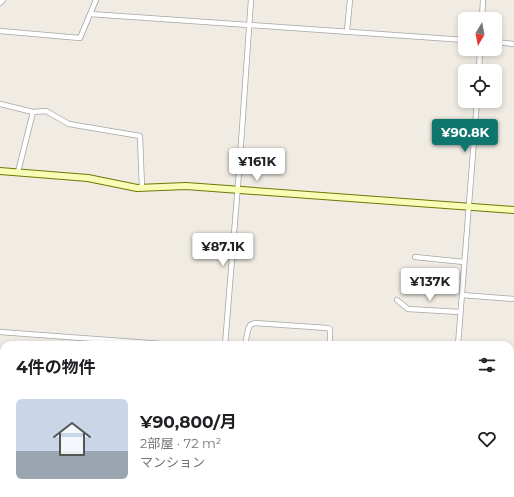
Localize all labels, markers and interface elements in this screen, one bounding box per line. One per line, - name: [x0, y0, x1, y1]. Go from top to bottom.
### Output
- north arrow: [458, 12, 502, 56]
- map controls: [458, 12, 502, 108]
- button: locate: [458, 64, 502, 108]
- pin: ¥90.8K: [432, 119, 498, 153]
- text: ¥90.8K: [441, 124, 489, 140]
- pin: ¥161K: [229, 148, 285, 182]
- text: ¥161K: [238, 153, 276, 169]
- pin: ¥87.1K: [190, 233, 256, 267]
- text: ¥87.1K: [201, 238, 245, 254]
- pin: ¥137K: [402, 268, 458, 302]
- text: ¥137K: [410, 273, 450, 289]
- icon: filters: [476, 354, 498, 376]
- text: 4件の物件: [16, 357, 96, 377]
- text: ¥90,800/月: [140, 412, 237, 432]
- icon: home: [48, 415, 96, 463]
- icon: heart: [476, 428, 498, 450]
- text: 2部屋 · 72 m²: [140, 435, 221, 451]
- text: マンション: [140, 454, 205, 470]

